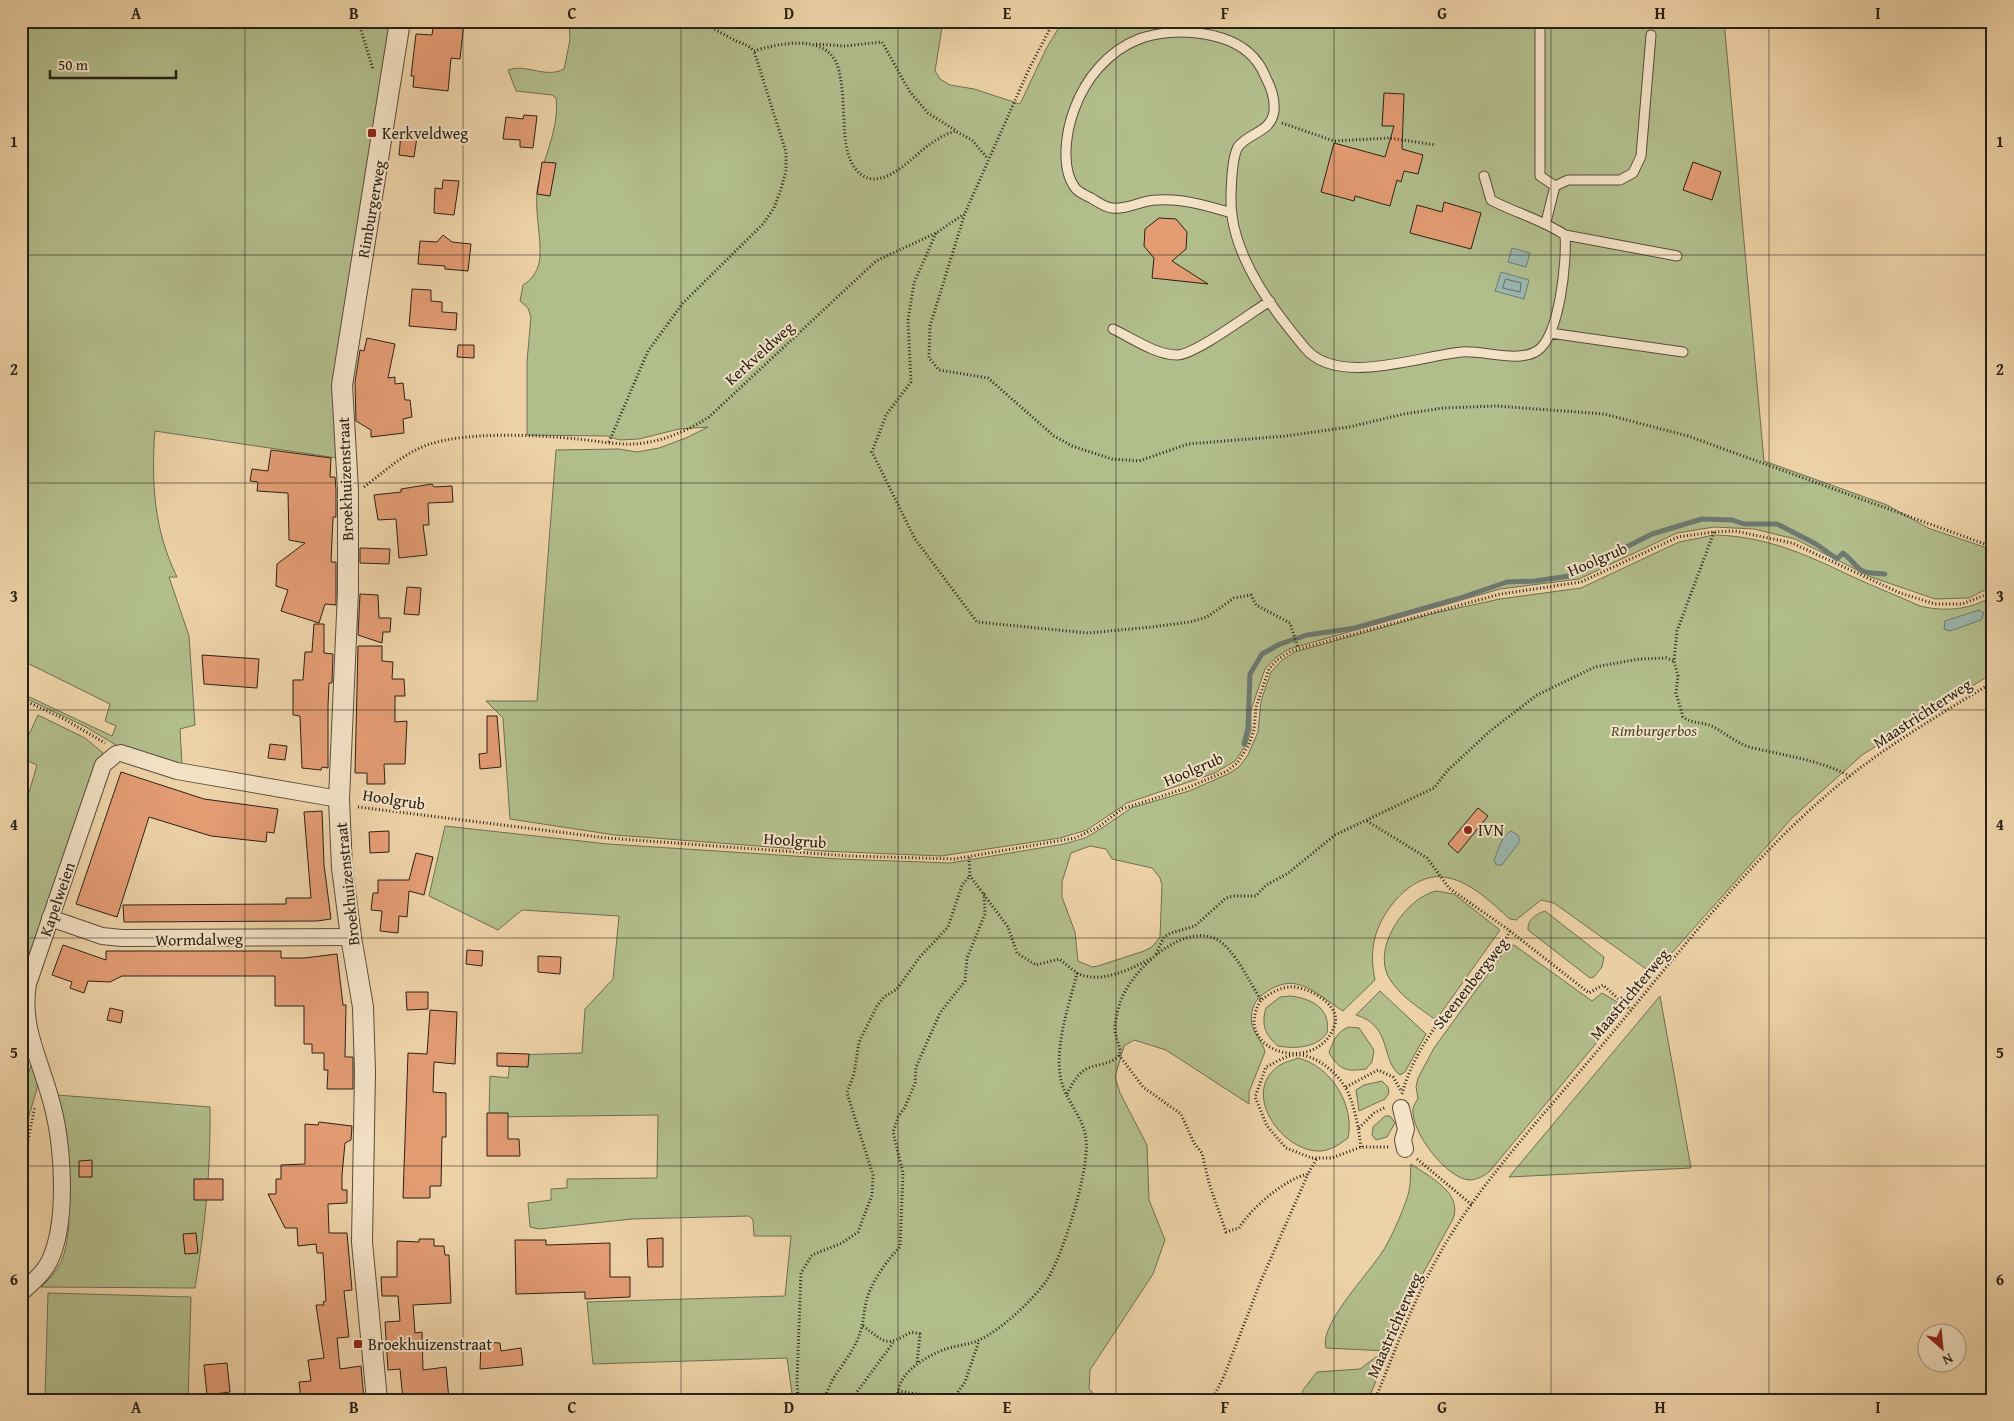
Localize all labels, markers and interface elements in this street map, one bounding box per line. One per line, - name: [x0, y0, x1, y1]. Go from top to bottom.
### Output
- text: A: [131, 1, 142, 25]
- text: B: [349, 1, 359, 25]
- text: C: [567, 1, 577, 25]
- text: D: [784, 1, 794, 25]
- text: E: [1003, 1, 1012, 25]
- text: F: [1221, 1, 1229, 25]
- text: G: [1437, 1, 1447, 25]
- text: H: [1654, 1, 1666, 25]
- text: I: [1875, 1, 1881, 25]
- scale bar: [50, 48, 176, 80]
- text: 50 m: [58, 54, 89, 75]
- place label: Kerkveldweg: [382, 121, 468, 145]
- marker: Kerkveldweg: [366, 127, 378, 139]
- text: 1: [10, 129, 18, 153]
- text: 1: [1996, 129, 2004, 153]
- street label: Rimburgerweg: [351, 158, 391, 260]
- street label: Kerkveldweg: [719, 315, 799, 391]
- text: 2: [10, 357, 18, 381]
- text: 2: [1996, 357, 2004, 381]
- street label: Broekhuizenstraat: [331, 416, 359, 541]
- street label: Hoolgrub: [1563, 536, 1631, 582]
- text: 3: [10, 584, 18, 608]
- text: 3: [1996, 584, 2004, 608]
- street label: Maastrichterweg: [1868, 672, 1976, 754]
- park label: Rimburgerbos: [1610, 718, 1697, 742]
- street label: Hoolgrub: [1159, 746, 1227, 792]
- street label: Hoolgrub: [361, 782, 427, 816]
- text: 4: [10, 812, 18, 836]
- text: 4: [1996, 812, 2004, 836]
- place label: IVN: [1478, 818, 1504, 842]
- street label: Broekhuizenstraat: [329, 821, 365, 947]
- marker: IVN: [1462, 824, 1474, 836]
- street label: Hoolgrub: [763, 826, 827, 854]
- street label: Kapelweien: [33, 859, 81, 939]
- street label: Wormdalweg: [155, 926, 243, 952]
- street label: Steenenbergweg: [1426, 932, 1514, 1034]
- street label: Maastrichterweg: [1583, 943, 1675, 1045]
- text: 5: [10, 1040, 18, 1064]
- text: 5: [1996, 1040, 2004, 1064]
- text: 6: [10, 1267, 18, 1291]
- text: 6: [1996, 1267, 2004, 1291]
- street label: Maastrichterweg: [1360, 1268, 1428, 1382]
- north arrow: [1916, 1324, 1966, 1374]
- place label: Broekhuizenstraat: [368, 1332, 492, 1356]
- marker: Broekhuizenstraat: [352, 1338, 364, 1350]
- text: N: [1939, 1349, 1957, 1371]
- text: A: [131, 1395, 142, 1419]
- text: B: [349, 1395, 359, 1419]
- text: C: [567, 1395, 577, 1419]
- text: D: [784, 1395, 794, 1419]
- text: E: [1003, 1395, 1012, 1419]
- text: F: [1221, 1395, 1229, 1419]
- text: G: [1437, 1395, 1447, 1419]
- text: H: [1654, 1395, 1666, 1419]
- text: I: [1875, 1395, 1881, 1419]

